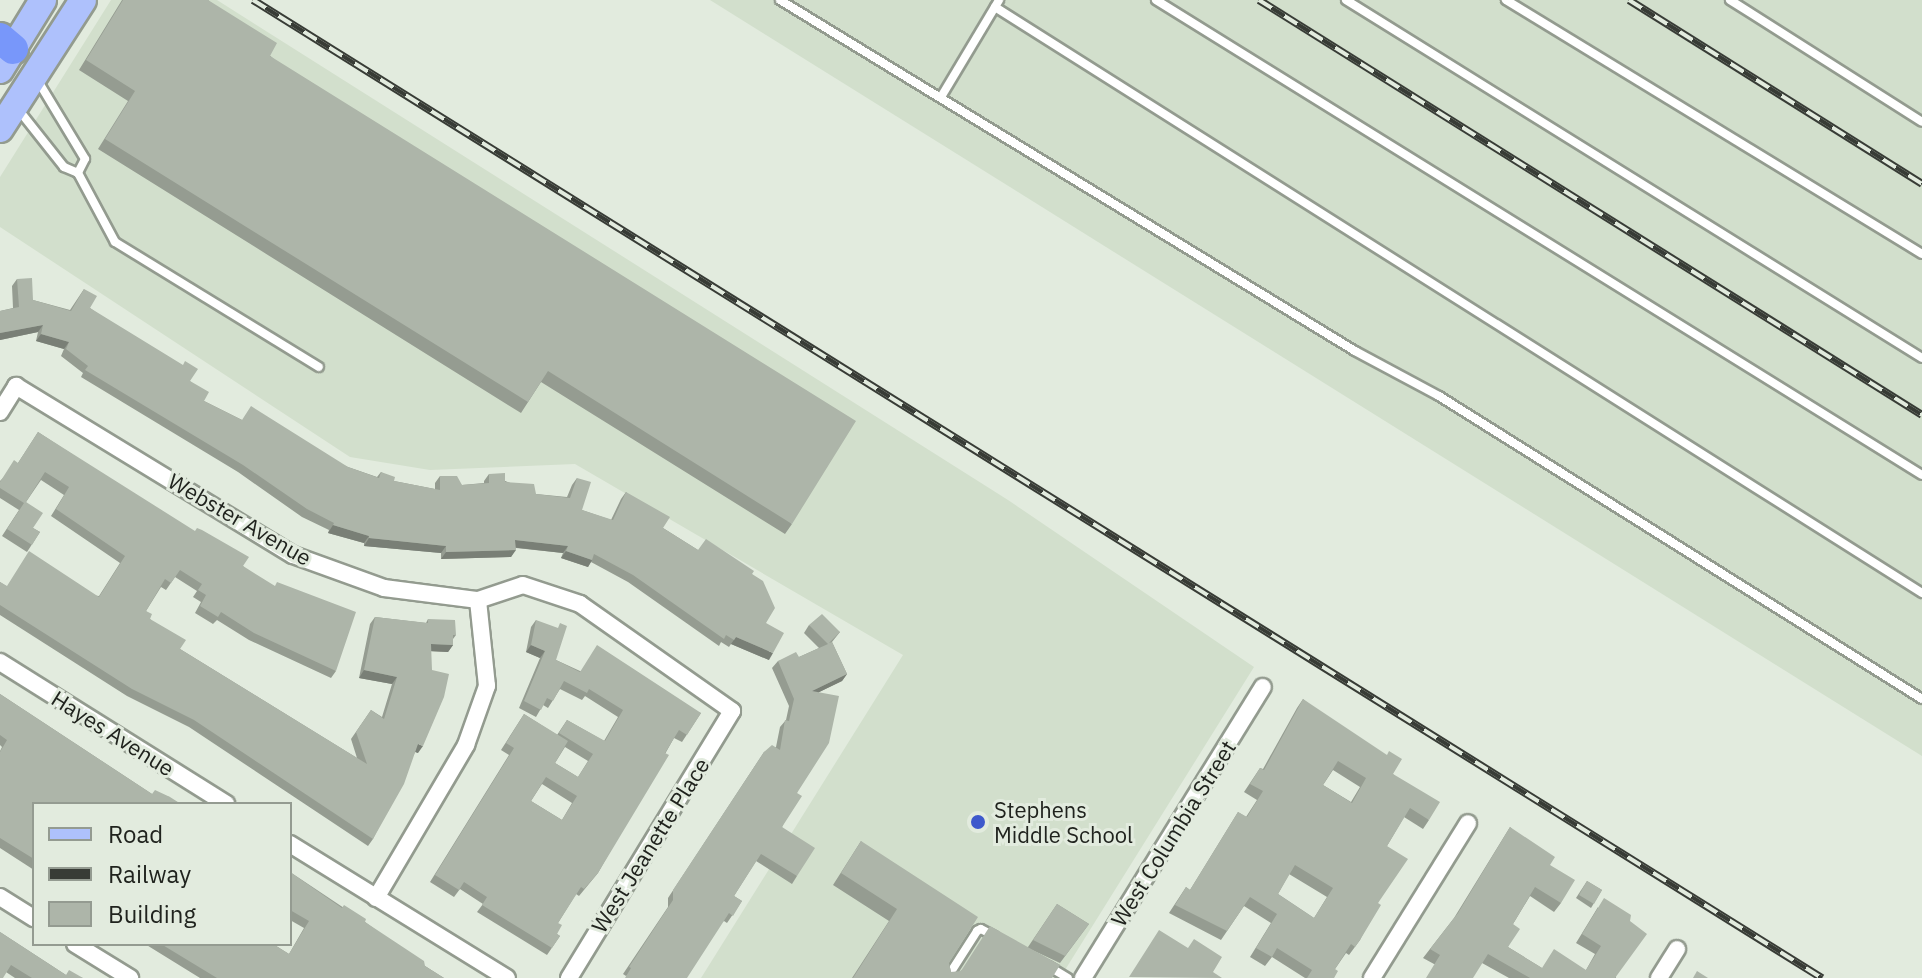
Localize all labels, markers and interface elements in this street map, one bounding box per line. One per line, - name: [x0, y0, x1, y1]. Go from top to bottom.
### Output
- street label: Webster Avenue: [164, 467, 316, 571]
- street label: Hayes Avenue: [47, 685, 179, 781]
- street label: West Columbia Street: [1105, 735, 1241, 931]
- street label: West Jeanette Place: [586, 753, 714, 937]
- place label: Stephens Middle School: [994, 796, 1133, 848]
- legend: [32, 802, 292, 946]
- marker: Stephens Middle School: [969, 813, 987, 831]
- text: Road: [108, 818, 163, 850]
- text: Railway: [108, 858, 191, 890]
- text: Building: [108, 898, 196, 930]

